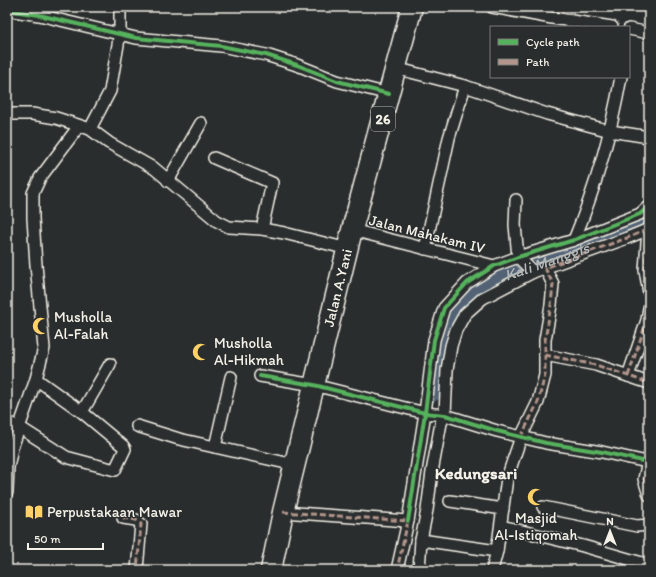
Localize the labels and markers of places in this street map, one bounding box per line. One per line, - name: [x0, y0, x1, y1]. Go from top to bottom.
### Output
- place label: Musholla Al-Falah: [54, 308, 113, 343]
- mosque icon: Musholla Al-Falah: [31, 316, 51, 336]
- place label: Musholla Al-Hikmah: [214, 334, 284, 369]
- mosque icon: Musholla Al-Hikmah: [191, 342, 211, 362]
- mosque icon: Masjid Al-Istiqomah: [526, 487, 546, 507]
- library icon: Perpustakaan Mawar: [24, 502, 44, 522]
- place label: Perpustakaan Mawar: [47, 503, 182, 521]
- place label: Masjid Al-Istiqomah: [494, 509, 578, 544]

